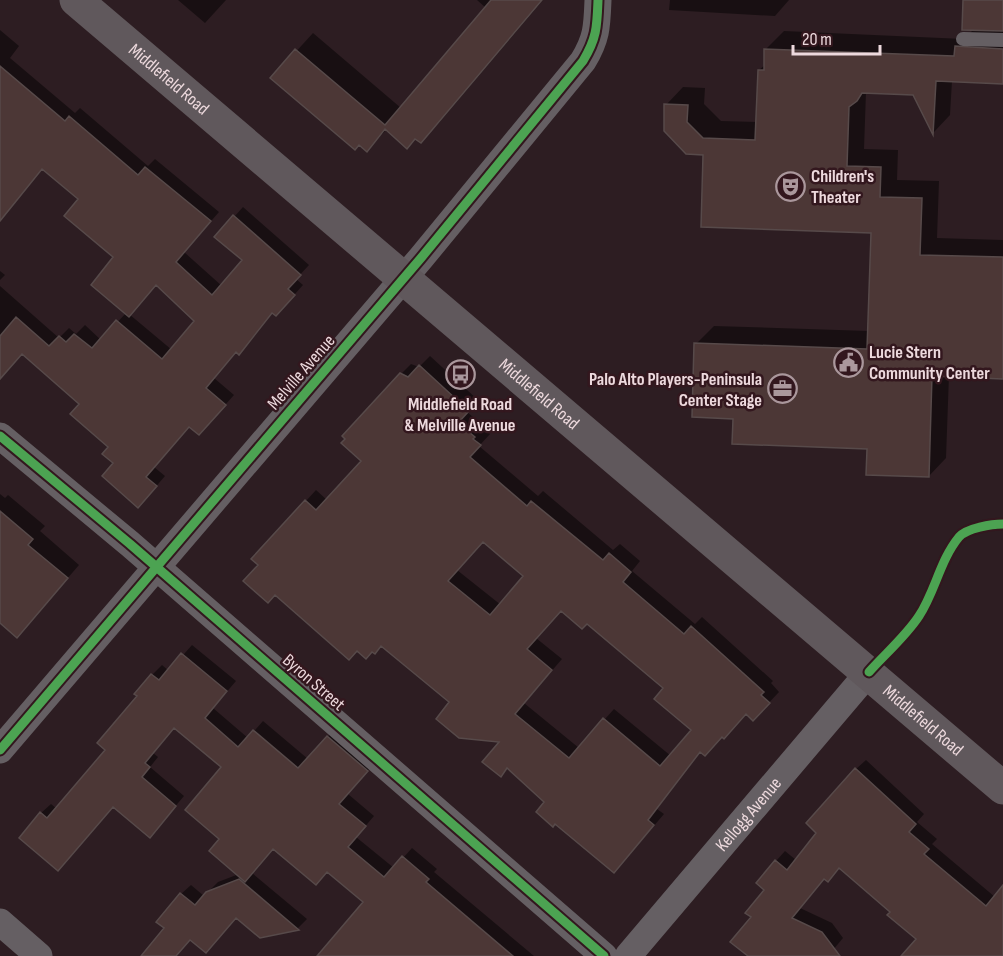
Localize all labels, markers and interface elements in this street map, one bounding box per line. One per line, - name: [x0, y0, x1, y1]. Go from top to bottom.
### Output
- scale bar: [793, 18, 880, 56]
- text: 20 m: [802, 29, 832, 50]
- street label: Middlefield Road: [124, 39, 213, 119]
- place label: Children's Theater: [811, 166, 874, 208]
- theatre icon: Children's Theater: [774, 170, 806, 202]
- street label: Melville Avenue: [263, 331, 340, 414]
- place label: Lucie Stern Community Center: [869, 342, 990, 384]
- public building icon: Lucie Stern Community Center: [832, 346, 864, 378]
- street label: Middlefield Road: [495, 354, 583, 434]
- bus stop icon: Middlefield Road & Melville Avenue: [444, 359, 476, 391]
- place label: Palo Alto Players-Peninsula Center Stage: [589, 369, 762, 411]
- office icon: Palo Alto Players-Peninsula Center Stage: [767, 373, 799, 405]
- place label: Middlefield Road & Melville Avenue: [405, 394, 515, 436]
- street label: Byron Street: [278, 650, 350, 715]
- street label: Middlefield Road: [879, 681, 967, 761]
- street label: Kellogg Avenue: [711, 773, 786, 856]

